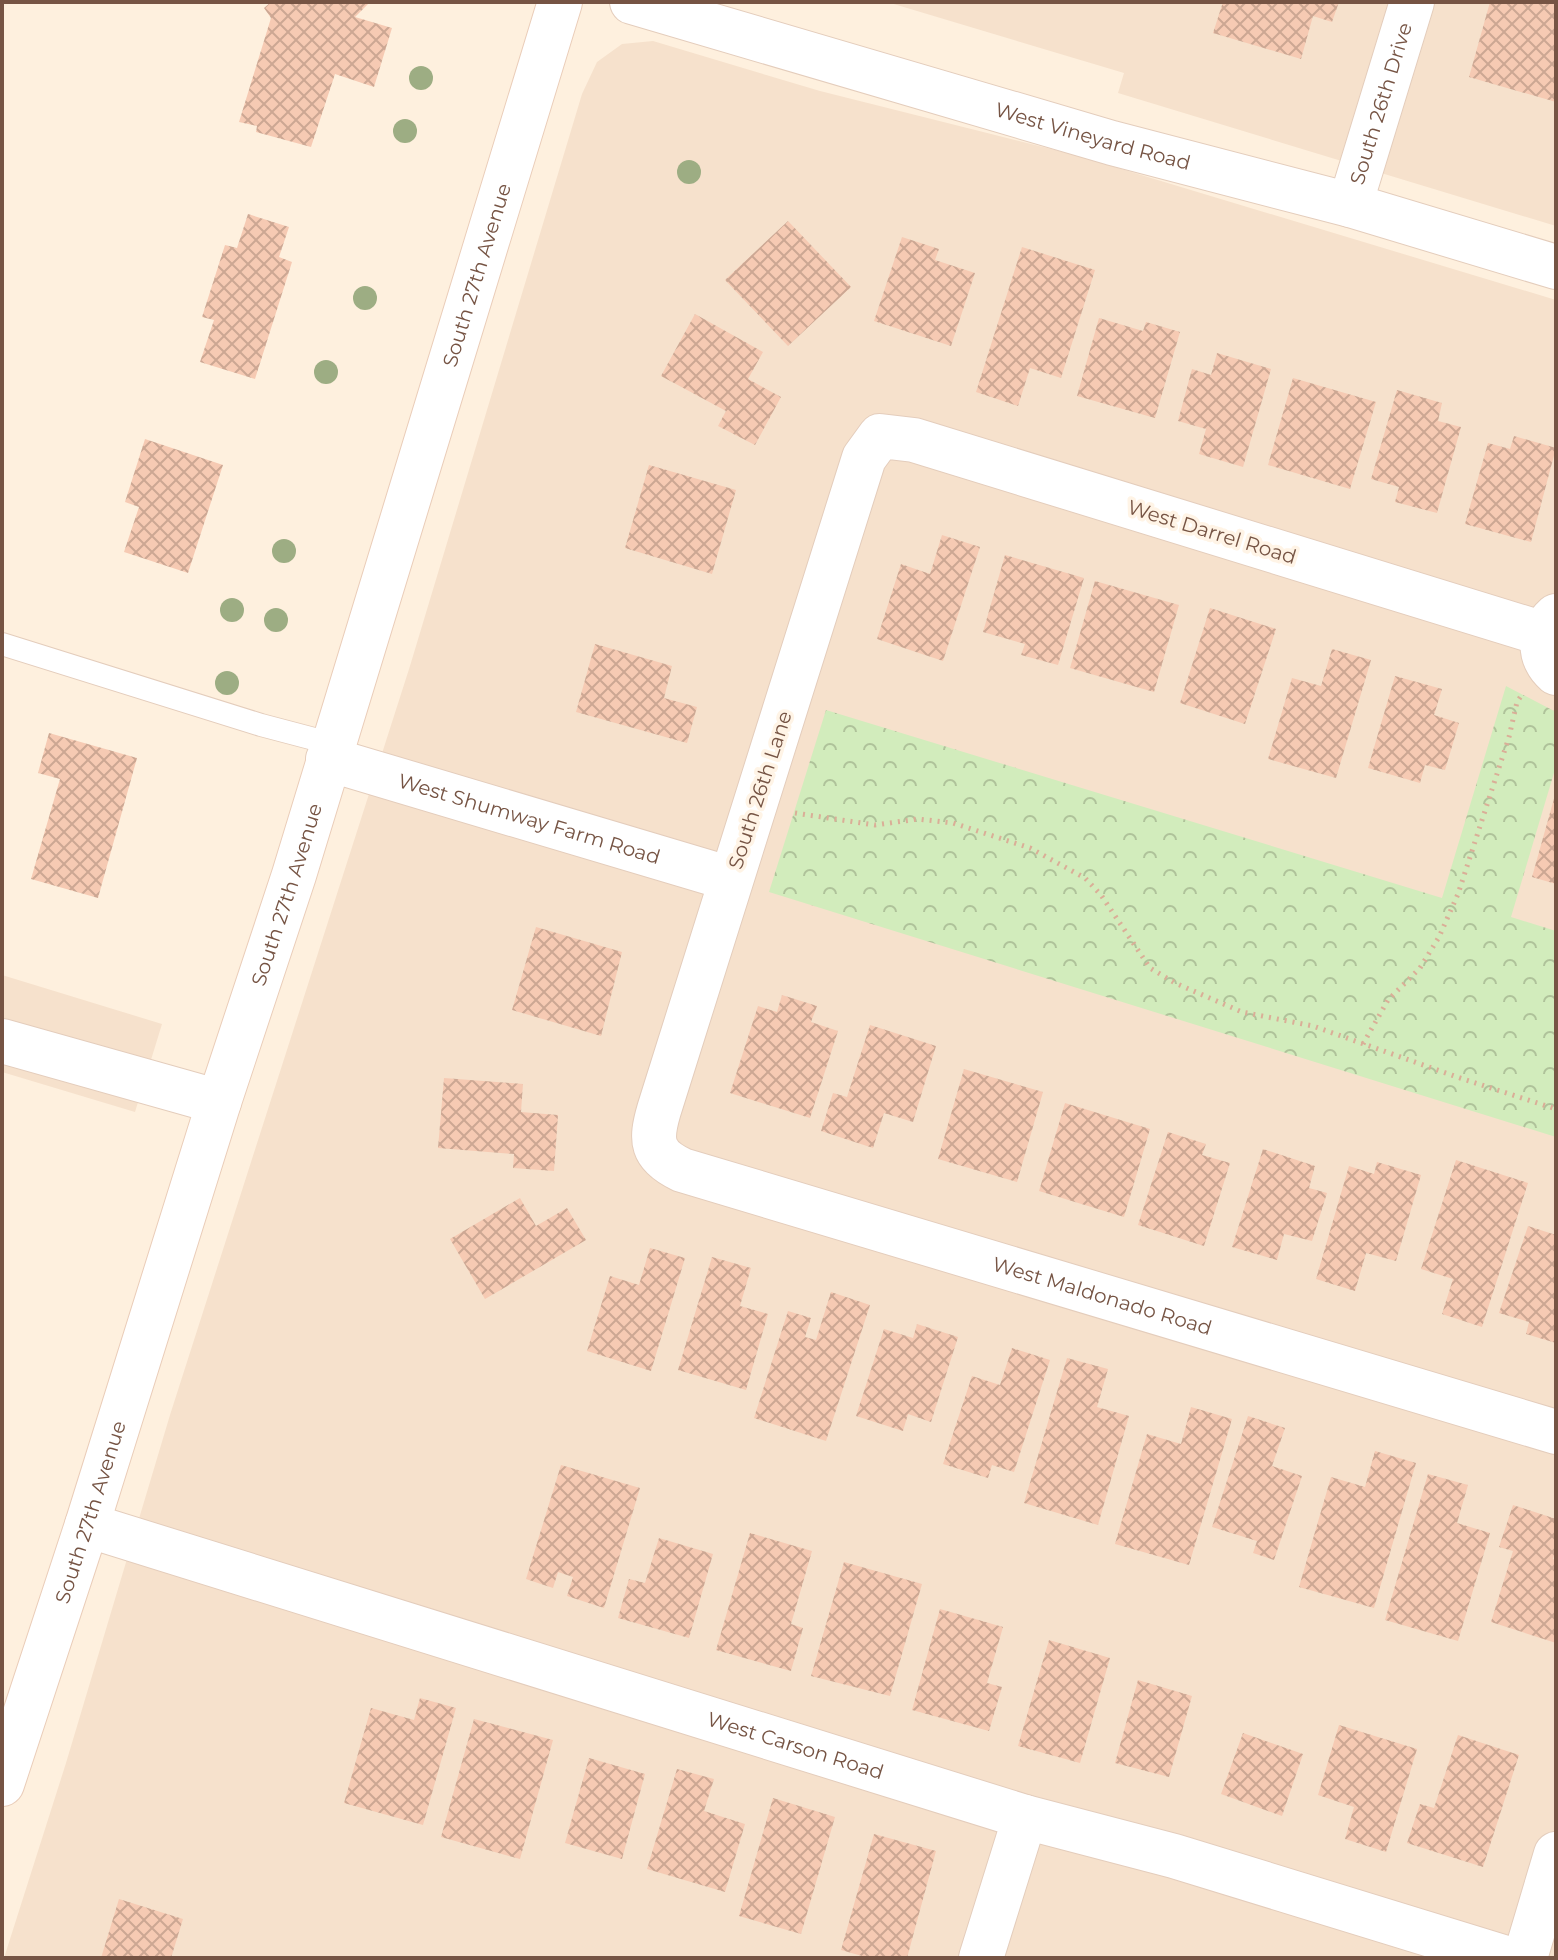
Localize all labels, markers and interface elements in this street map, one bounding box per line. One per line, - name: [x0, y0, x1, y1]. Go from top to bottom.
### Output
- street label: South 26th Drive: [1345, 20, 1417, 188]
- street label: West Vineyard Road: [992, 97, 1193, 175]
- street label: South 27th Avenue: [438, 180, 516, 370]
- street label: West Darrel Road: [1125, 495, 1299, 569]
- street label: South 26th Lane: [723, 708, 797, 872]
- street label: West Shumway Farm Road: [395, 769, 663, 869]
- street label: South 27th Avenue: [246, 800, 327, 989]
- street label: West Maldonado Road: [990, 1252, 1215, 1340]
- street label: South 27th Avenue: [50, 1418, 131, 1606]
- street label: West Carson Road: [704, 1707, 887, 1784]

